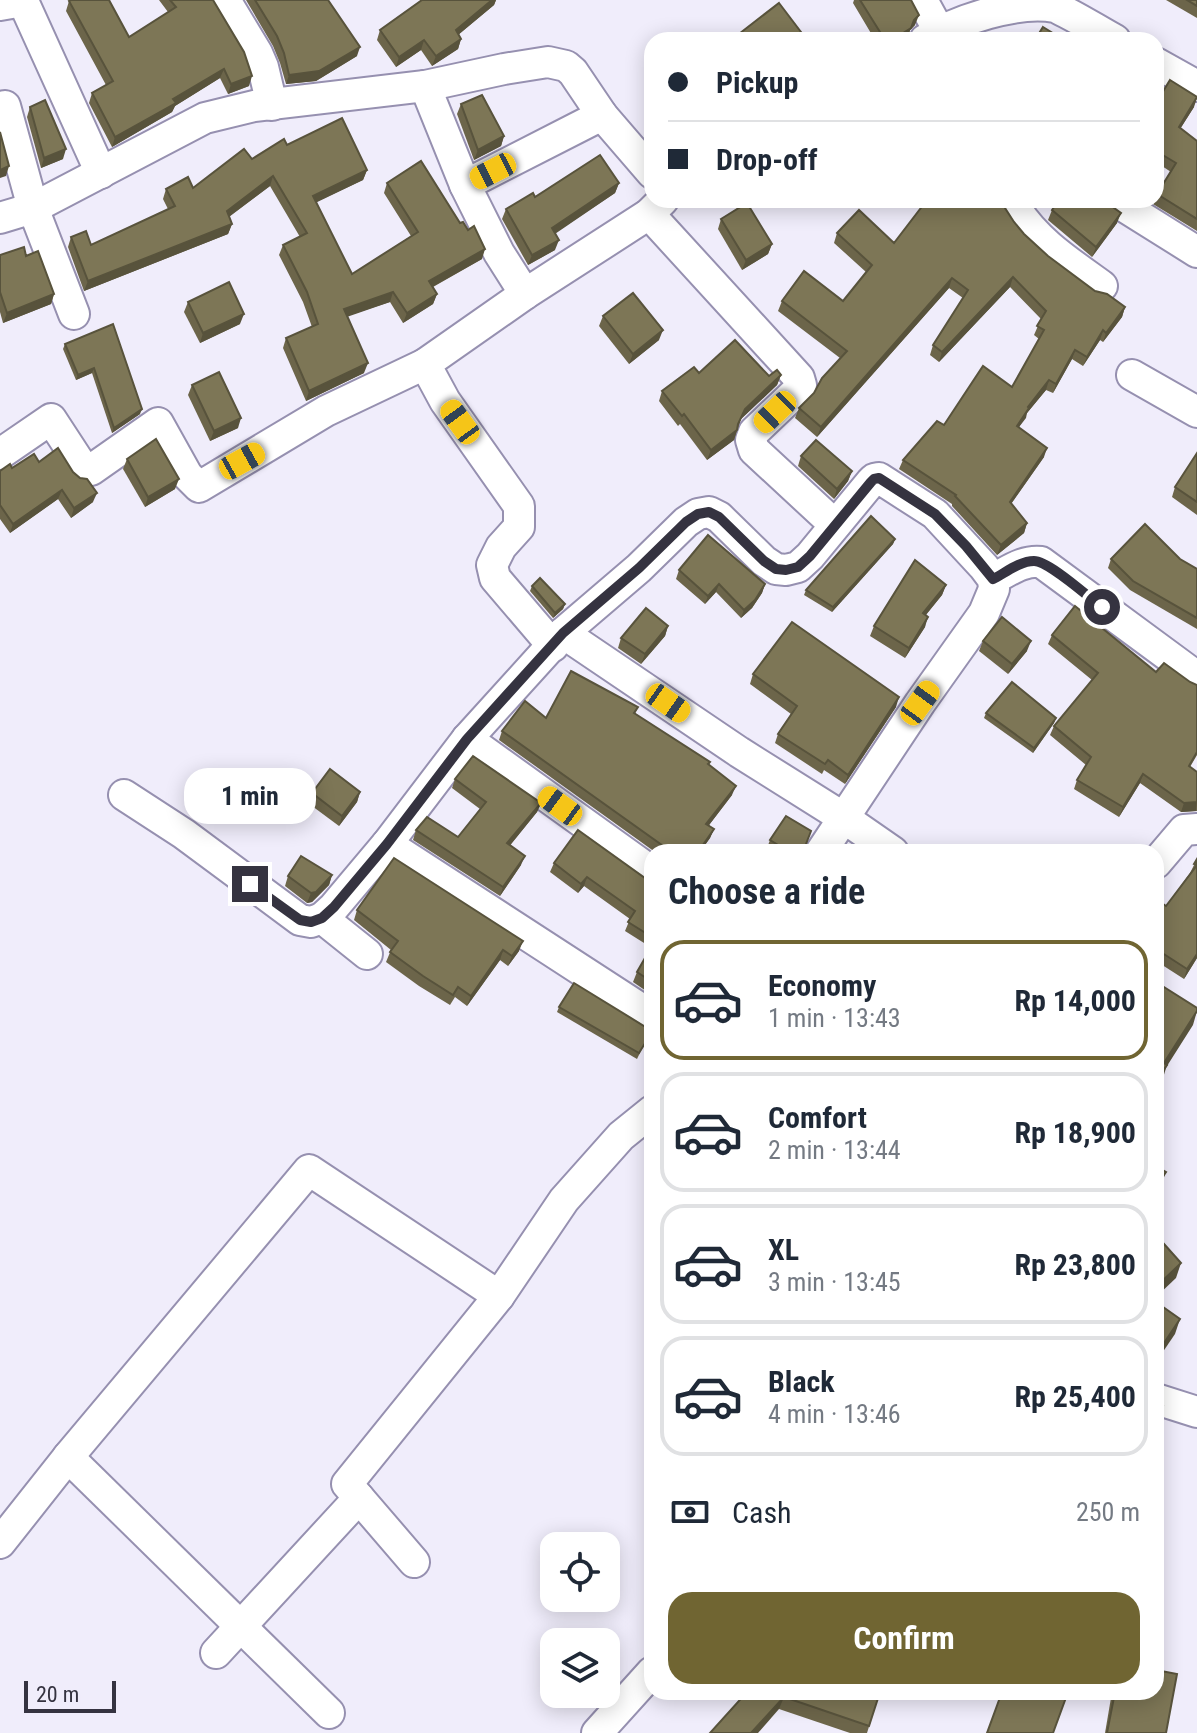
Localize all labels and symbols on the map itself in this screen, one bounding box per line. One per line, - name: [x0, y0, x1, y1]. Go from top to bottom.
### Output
- car: [466, 149, 520, 193]
- car: [749, 387, 801, 437]
- car: [436, 396, 484, 448]
- car: [215, 439, 269, 483]
- route start: [1084, 589, 1120, 625]
- car: [896, 677, 944, 729]
- car: [641, 679, 695, 727]
- callout: 1 min: [184, 768, 316, 824]
- car: [534, 782, 586, 830]
- route end: [232, 866, 268, 902]
- scale bar: [24, 1677, 116, 1713]

